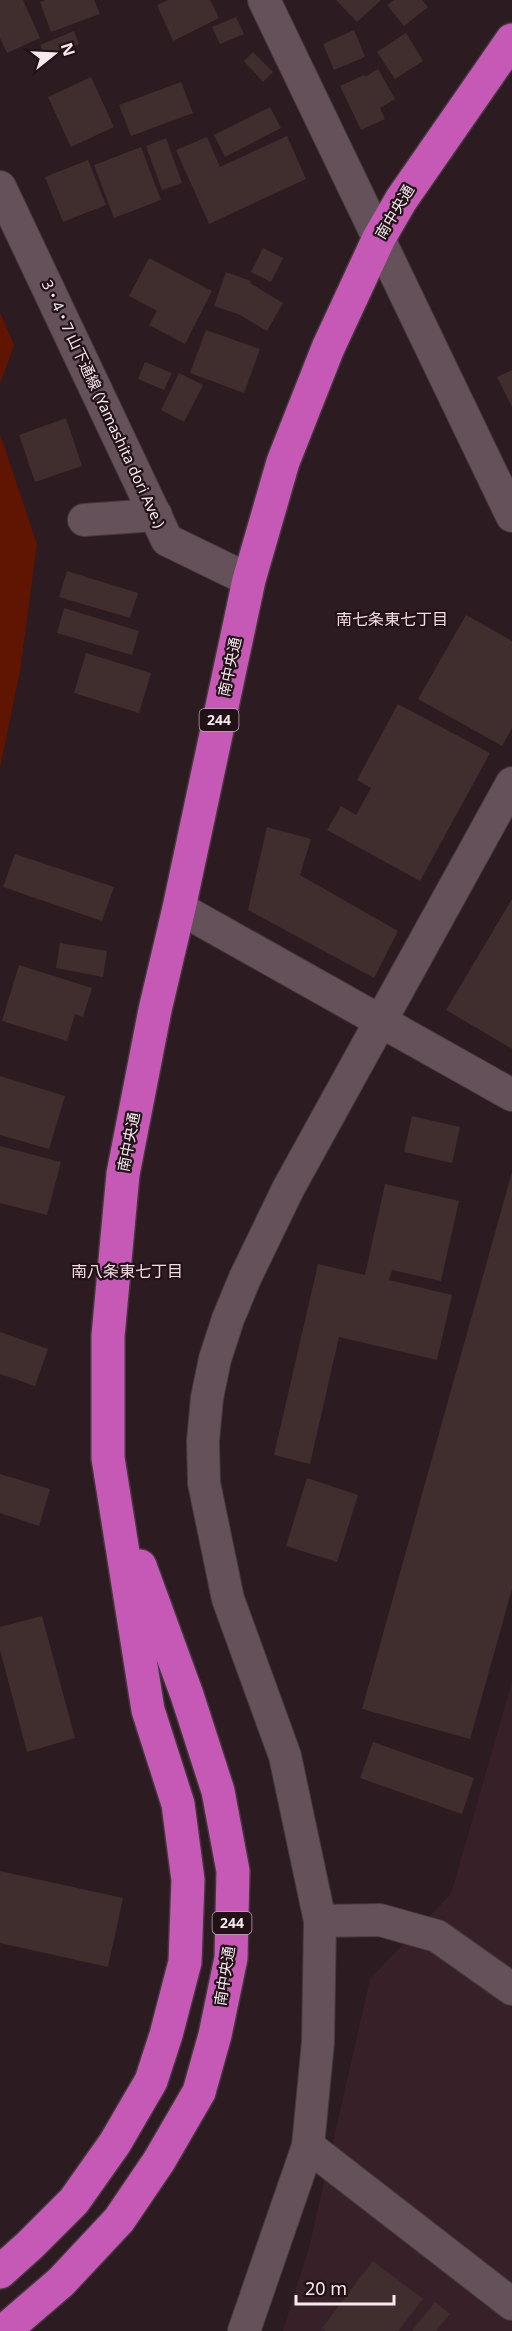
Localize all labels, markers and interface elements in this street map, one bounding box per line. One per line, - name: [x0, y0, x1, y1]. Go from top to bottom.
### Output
- north arrow: [24, 24, 84, 84]
- text: N: [56, 40, 81, 59]
- street label: 南中央通: [370, 181, 418, 242]
- street label: 3・4・7 山下通線 (Yamashita dori Ave.): [38, 276, 170, 531]
- district label: 南七条東七丁目: [336, 608, 448, 630]
- street label: 南中央通: [213, 635, 245, 698]
- road number: 244: [200, 709, 238, 731]
- street label: 南中央通: [112, 1110, 144, 1173]
- district label: 南八条東七丁目: [71, 1260, 183, 1282]
- road number: 244: [212, 1912, 252, 1934]
- street label: 南中央通: [209, 1945, 239, 2007]
- scale bar: [296, 2268, 394, 2306]
- text: 20 m: [305, 2276, 347, 2300]

